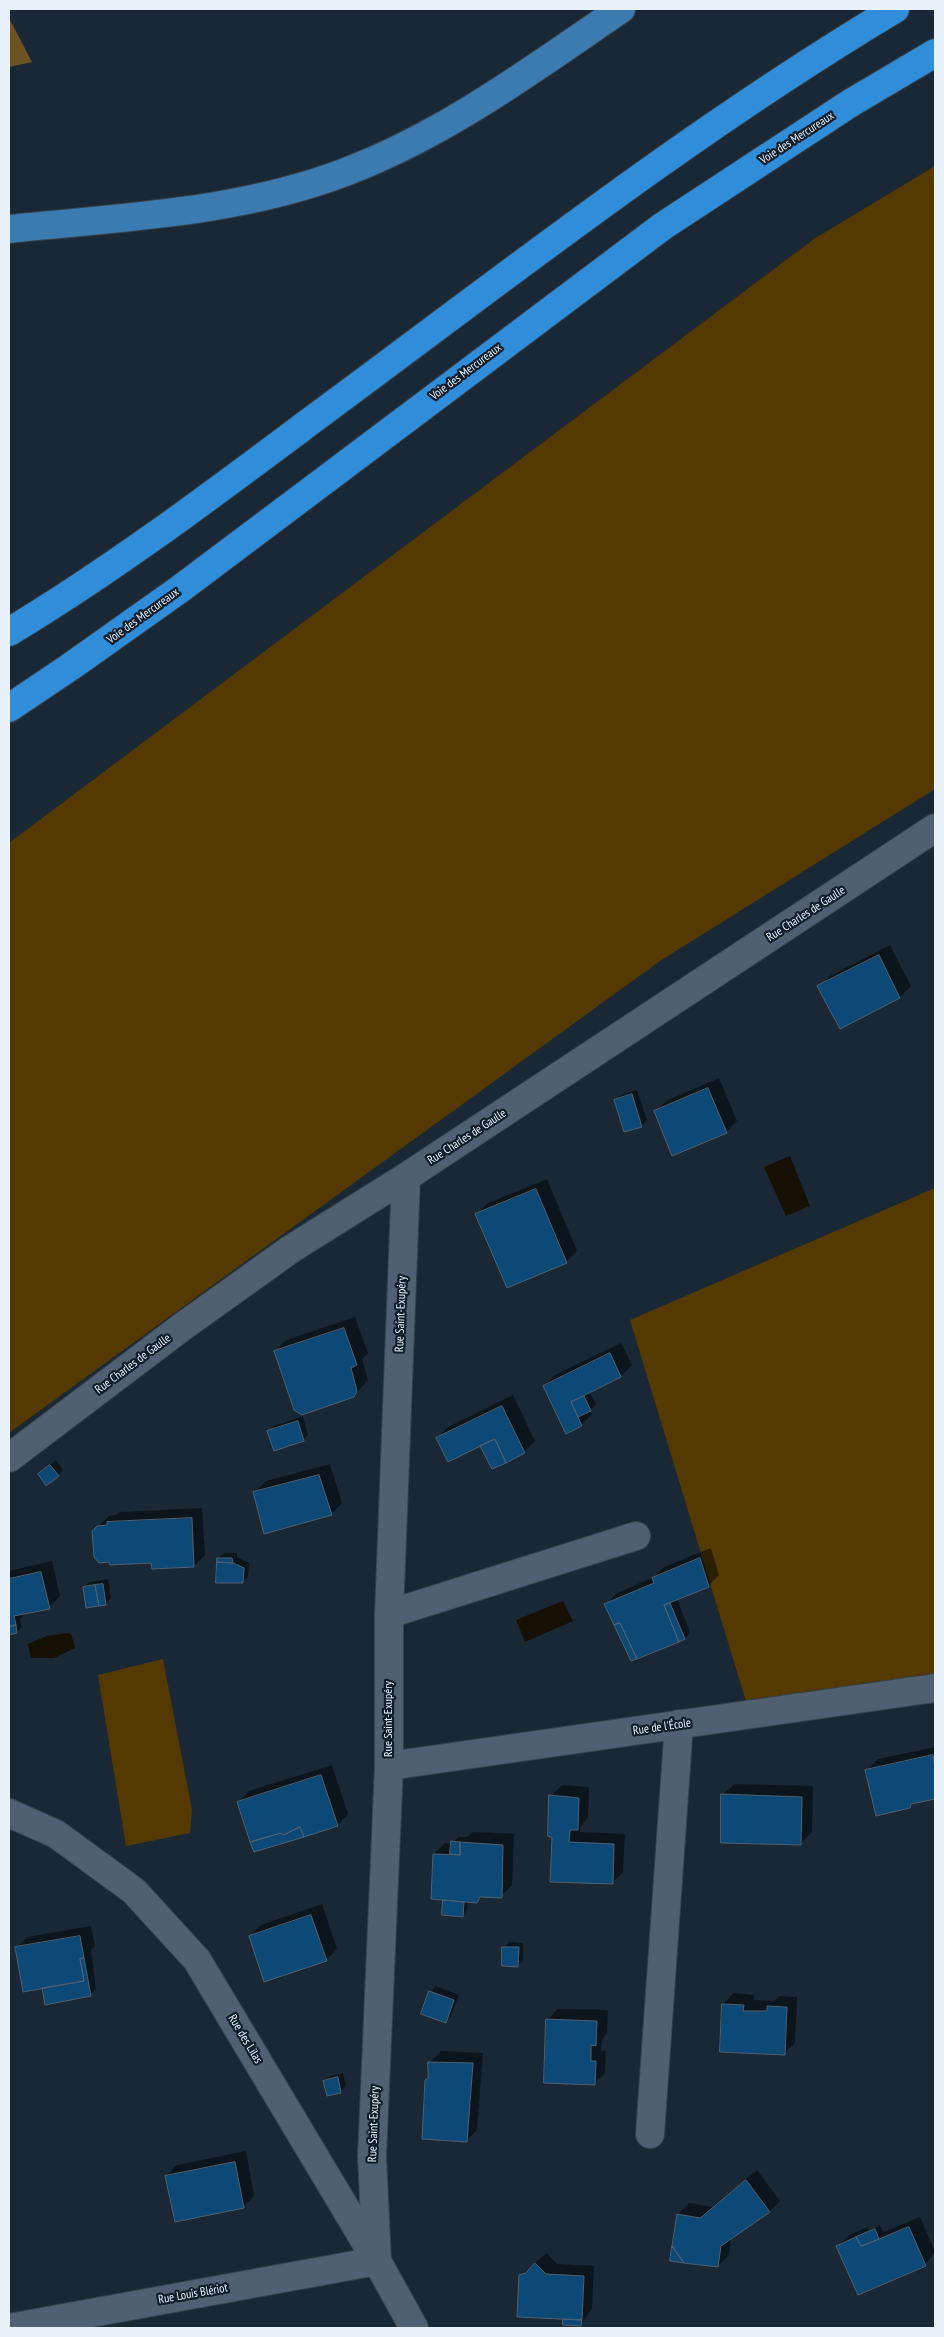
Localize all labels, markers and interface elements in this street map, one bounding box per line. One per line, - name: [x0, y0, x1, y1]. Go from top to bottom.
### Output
- street label: Voie des Mercureaux: [757, 109, 837, 167]
- street label: Voie des Mercureaux: [427, 341, 505, 403]
- street label: Voie des Mercureaux: [104, 585, 182, 647]
- street label: Rue Charles de Gaulle: [764, 883, 848, 945]
- street label: Rue Charles de Gaulle: [425, 1106, 509, 1168]
- street label: Rue Saint-Exupéry: [392, 1276, 410, 1352]
- street label: Rue Charles de Gaulle: [92, 1331, 174, 1397]
- street label: Rue Saint-Exupéry: [382, 1681, 396, 1757]
- street label: Rue de l'École: [632, 1716, 692, 1738]
- street label: Rue des Lilas: [225, 2012, 265, 2066]
- street label: Rue Saint-Exupéry: [365, 2086, 383, 2162]
- street label: Rue Louis Blériot: [157, 2281, 229, 2307]

